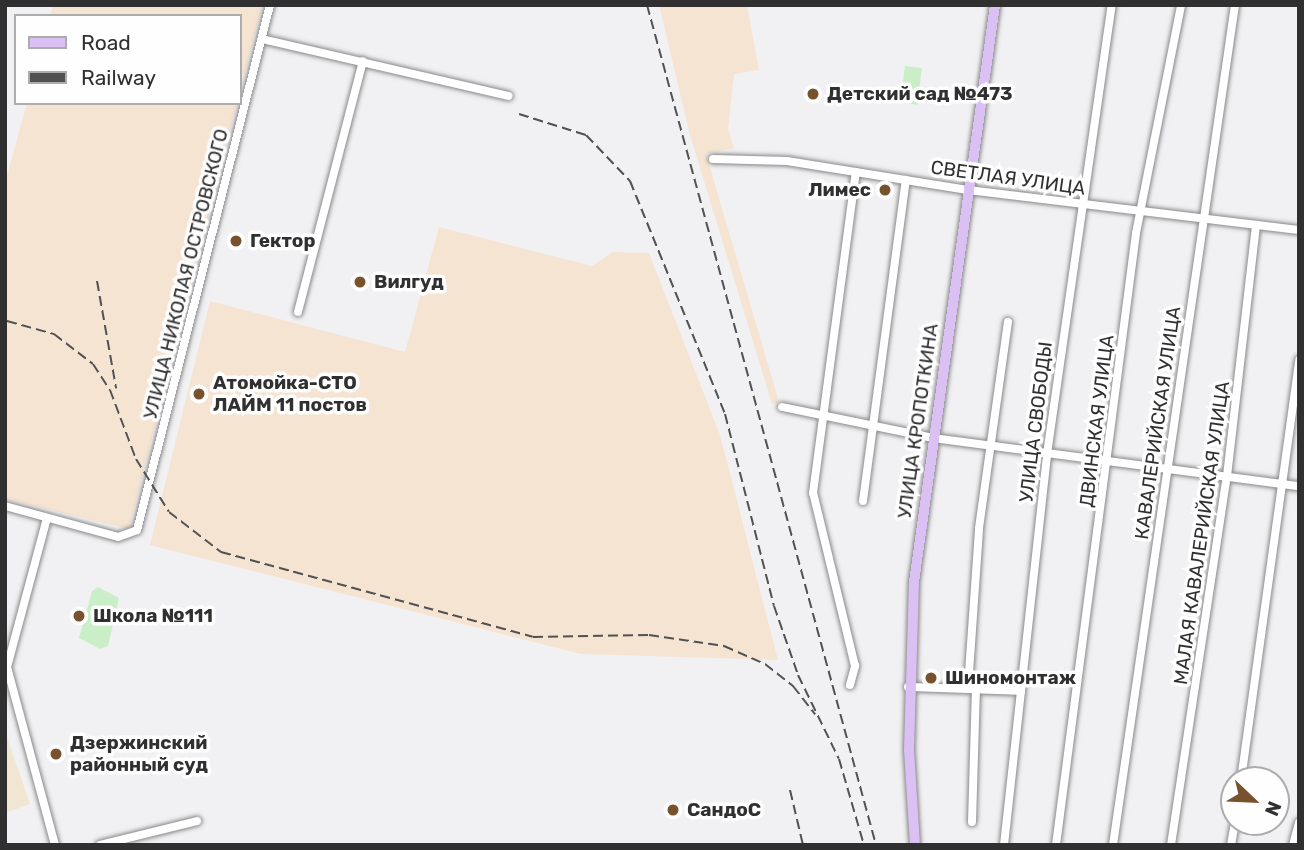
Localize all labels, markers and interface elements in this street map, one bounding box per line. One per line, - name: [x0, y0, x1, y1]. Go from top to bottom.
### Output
- legend: [14, 14, 242, 105]
- text: Road: [81, 30, 131, 55]
- text: Railway: [81, 65, 156, 90]
- place label: Детский сад №473: [827, 83, 1013, 105]
- marker: Детский сад №473: [805, 86, 821, 102]
- street label: УЛИЦА НИКОЛАЯ ОСТРОВСКОГО: [139, 126, 233, 422]
- street label: СВЕТЛАЯ УЛИЦА: [929, 156, 1087, 200]
- place label: Лимес: [808, 179, 871, 201]
- marker: Лимес: [877, 182, 893, 198]
- place label: Гектор: [250, 230, 315, 252]
- marker: Гектор: [228, 233, 244, 249]
- place label: Вилгуд: [374, 271, 444, 293]
- marker: Вилгуд: [352, 274, 368, 290]
- street label: КАВАЛЕРИЙСКАЯ УЛИЦА: [1130, 305, 1186, 541]
- street label: УЛИЦА КРОПОТКИНА: [893, 322, 943, 520]
- street label: ДВИНСКАЯ УЛИЦА: [1075, 334, 1119, 508]
- street label: УЛИЦА СВОБОДЫ: [1015, 340, 1057, 504]
- place label: Атомойка-СТО ЛАЙМ 11 постов: [213, 372, 367, 416]
- street label: МАЛАЯ КАВАЛЕРИЙСКАЯ УЛИЦА: [1169, 380, 1235, 686]
- marker: Атомойка-СТО ЛАЙМ 11 постов: [191, 386, 207, 402]
- place label: Школа №111: [93, 605, 213, 627]
- marker: Школа №111: [71, 608, 87, 624]
- place label: Шиномонтаж: [945, 667, 1076, 689]
- marker: Шиномонтаж: [923, 670, 939, 686]
- place label: Дзержинский районный суд: [70, 732, 208, 776]
- marker: Дзержинский районный суд: [48, 746, 64, 762]
- north arrow: [1220, 766, 1290, 836]
- text: N: [1260, 798, 1286, 819]
- place label: СандоС: [687, 799, 761, 821]
- marker: СандоС: [665, 802, 681, 818]

